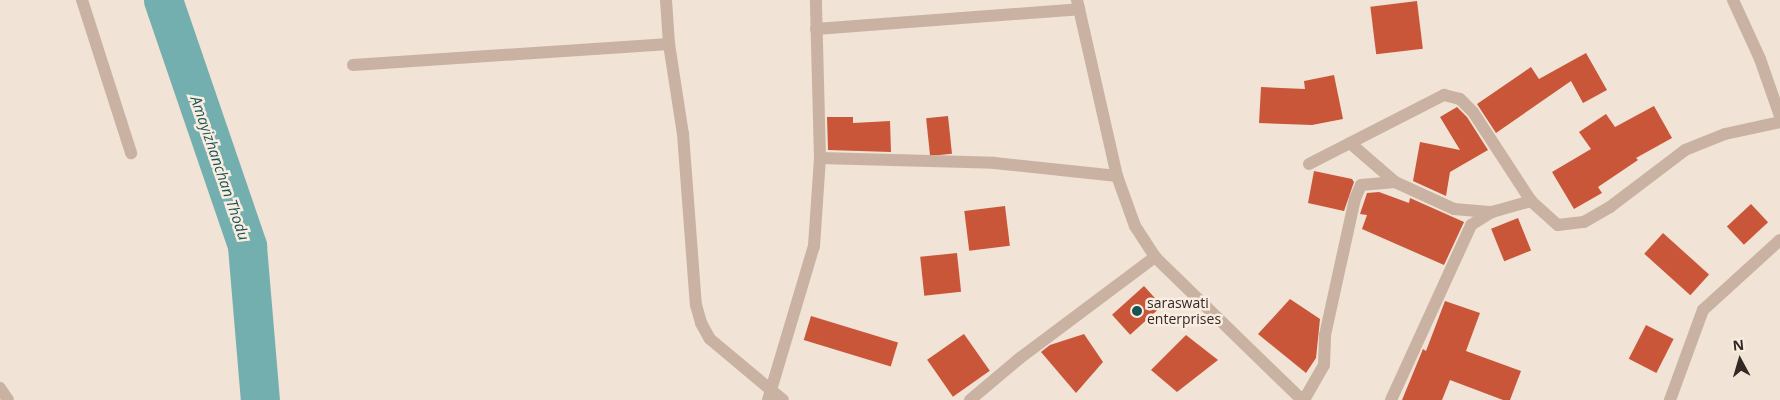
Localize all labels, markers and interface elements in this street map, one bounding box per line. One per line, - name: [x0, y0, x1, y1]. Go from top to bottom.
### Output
- water label: Amayizhanchan Thodu: [187, 93, 253, 243]
- place label: saraswati enterprises: [1147, 295, 1221, 328]
- marker: saraswati enterprises: [1131, 305, 1143, 317]
- north arrow: [1715, 335, 1765, 385]
- text: N: [1732, 335, 1745, 355]

